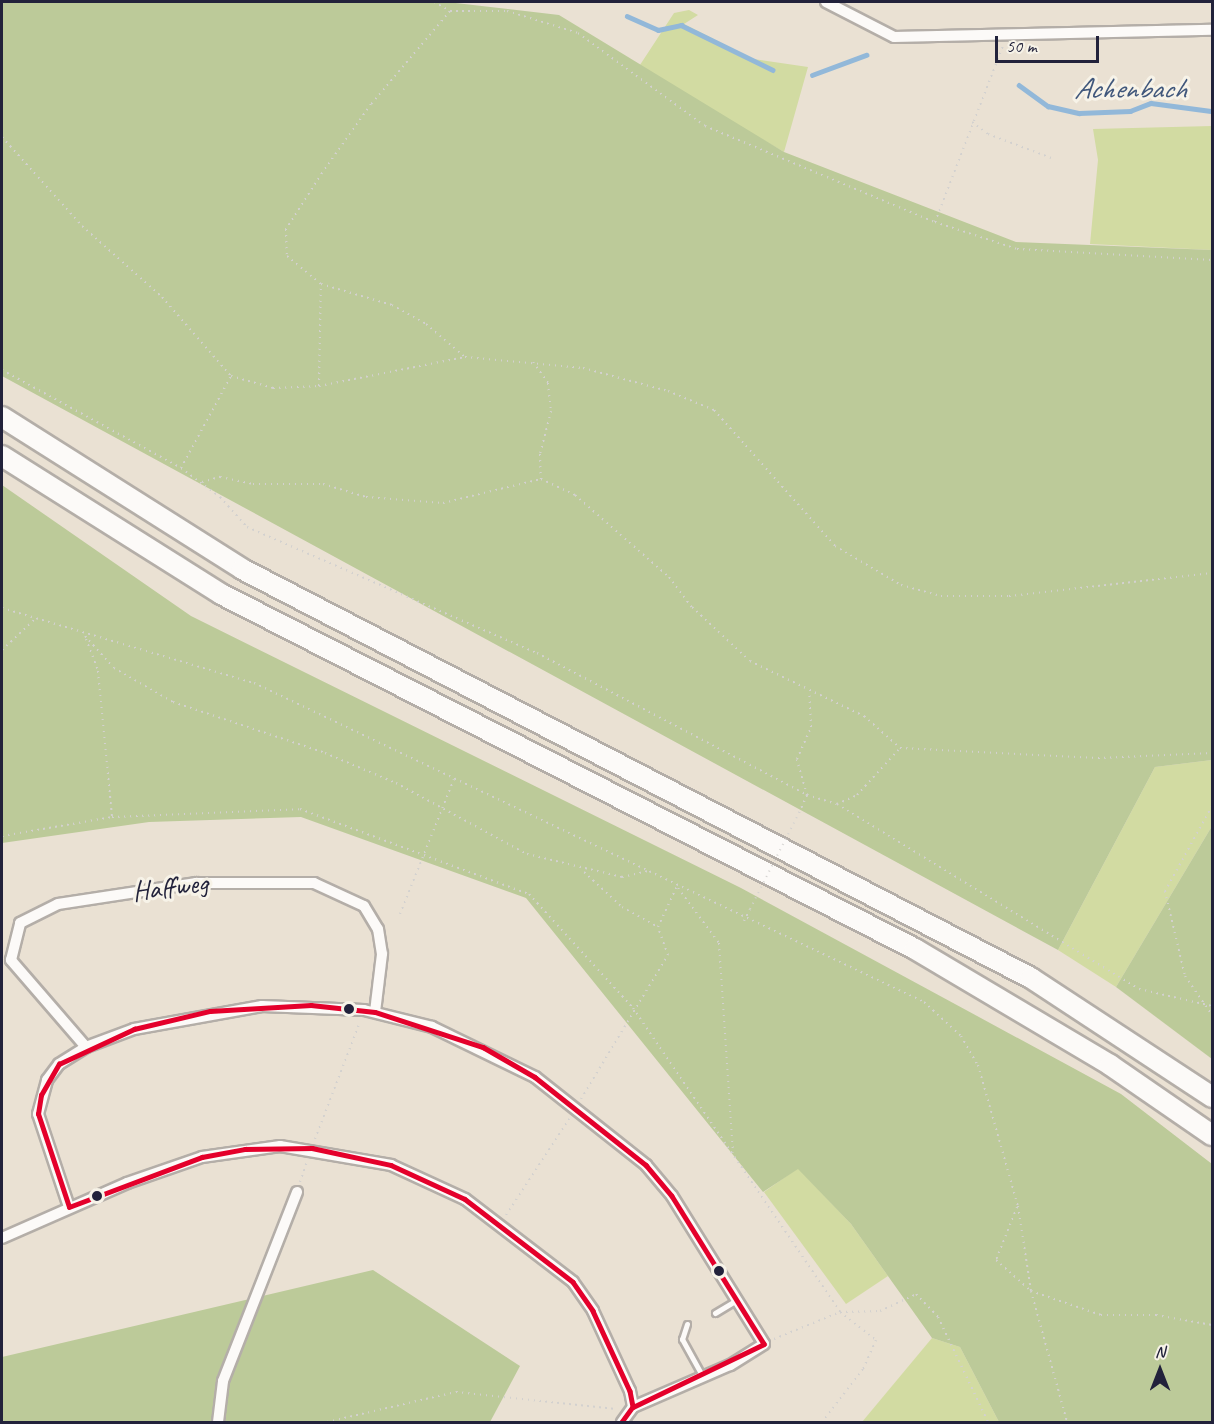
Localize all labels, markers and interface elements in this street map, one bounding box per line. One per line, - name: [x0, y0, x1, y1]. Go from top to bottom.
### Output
- scale bar: [998, 24, 1102, 62]
- text: 50 m: [1006, 35, 1037, 57]
- water label: Achenbach: [1074, 70, 1186, 106]
- street label: Haffweg: [130, 866, 210, 908]
- unlabelled marker: [343, 1003, 355, 1015]
- unlabelled marker: [91, 1190, 103, 1202]
- unlabelled marker: [713, 1265, 725, 1277]
- north arrow: [1130, 1340, 1190, 1400]
- text: N: [1155, 1342, 1165, 1362]

